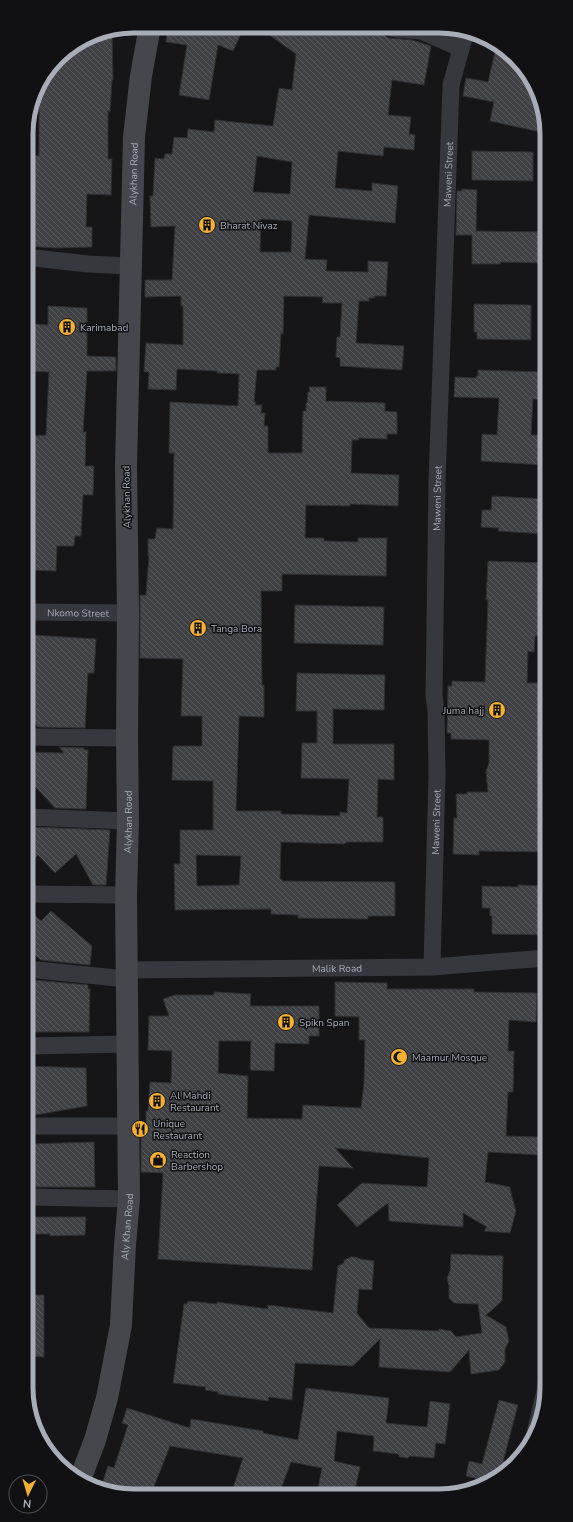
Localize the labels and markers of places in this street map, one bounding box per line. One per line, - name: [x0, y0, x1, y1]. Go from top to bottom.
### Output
- building icon: Bharat Nivaz: [197, 215, 217, 235]
- place label: Bharat Nivaz: [220, 219, 278, 233]
- building icon: Karimabad: [57, 317, 77, 337]
- place label: Karimabad: [80, 321, 128, 335]
- building icon: Tanga Bora: [188, 618, 208, 638]
- place label: Tanga Bora: [211, 622, 262, 636]
- building icon: Juma hajj: [487, 700, 507, 720]
- place label: Juma hajj: [442, 704, 484, 718]
- building icon: Spikn Span: [276, 1012, 296, 1032]
- place label: Spikn Span: [299, 1016, 350, 1030]
- mosque icon: Maamur Mosque: [389, 1047, 409, 1067]
- place label: Maamur Mosque: [412, 1051, 487, 1065]
- place label: Al Mahdi Restaurant: [170, 1089, 220, 1115]
- building icon: Al Mahdi Restaurant: [147, 1091, 167, 1111]
- place label: Unique Restaurant: [153, 1117, 203, 1143]
- restaurant icon: Unique Restaurant: [130, 1119, 150, 1139]
- place label: Reaction Barbershop: [171, 1148, 223, 1174]
- shop icon: Reaction Barbershop: [148, 1150, 168, 1170]

